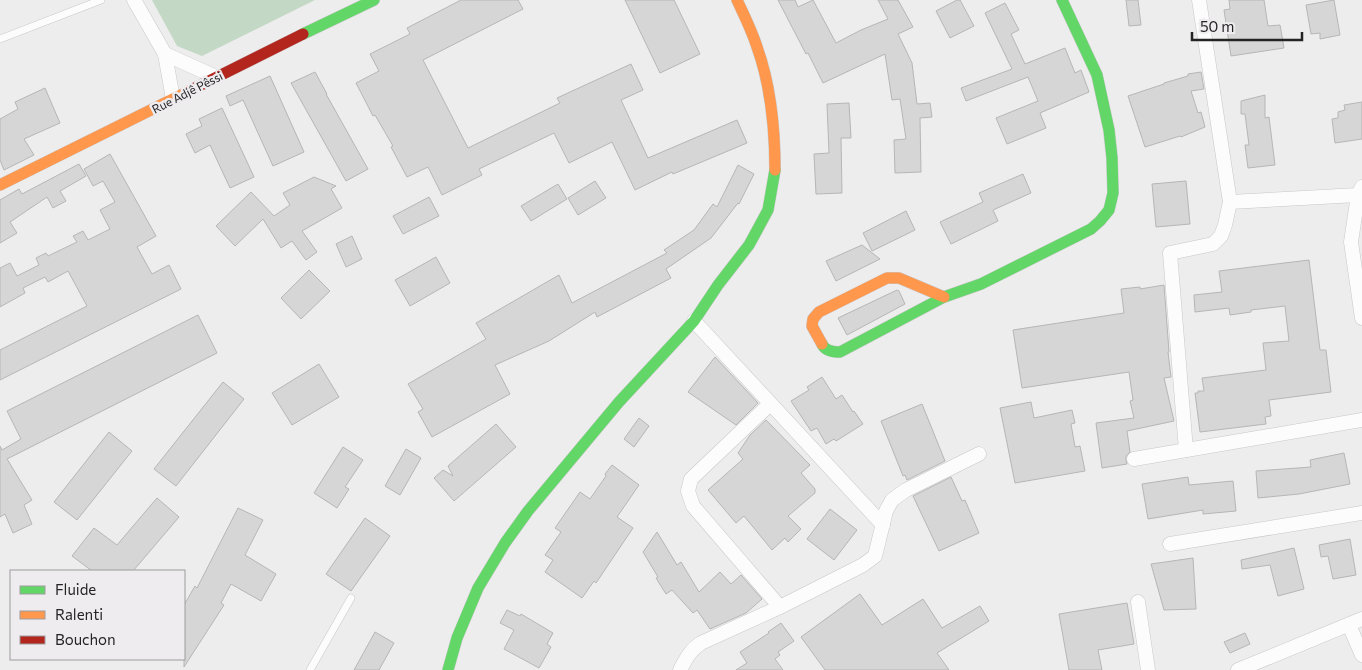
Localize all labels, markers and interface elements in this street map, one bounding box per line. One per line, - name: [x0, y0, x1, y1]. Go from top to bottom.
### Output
- scale bar: [1192, 10, 1302, 42]
- text: 50 m: [1200, 17, 1234, 35]
- street label: Rue Adjê Pêssi: [149, 68, 225, 116]
- legend: [10, 570, 185, 660]
- text: Fluide: [55, 580, 96, 598]
- text: Ralenti: [55, 605, 103, 623]
- text: Bouchon: [55, 630, 116, 648]

